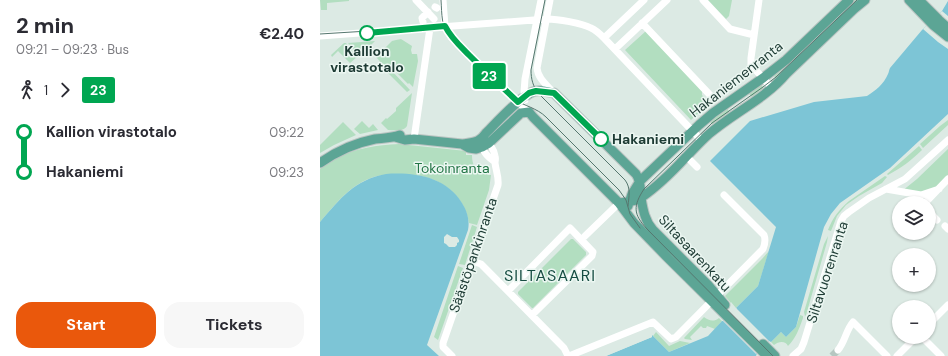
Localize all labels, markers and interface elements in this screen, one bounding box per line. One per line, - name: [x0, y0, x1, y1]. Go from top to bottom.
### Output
- text: 2 min: [16, 11, 74, 40]
- text: €2.40: [259, 24, 304, 44]
- marker: Kallion virastotalo: [359, 25, 375, 41]
- street label: Hakaniemenranta: [686, 37, 786, 121]
- text: 09:21 – 09:23 · Bus: [16, 41, 129, 58]
- place label: Kallion virastotalo: [330, 42, 404, 76]
- line badge: 23: [471, 63, 507, 89]
- text: 23: [481, 67, 497, 85]
- icon: walk: [16, 79, 38, 101]
- icon: forward: [54, 79, 76, 101]
- text: 23: [90, 81, 107, 99]
- text: 1: [44, 82, 48, 99]
- text: Kallion virastotalo: [46, 122, 177, 142]
- text: 09:22: [269, 124, 304, 141]
- place label: Hakaniemi: [612, 130, 684, 148]
- marker: Hakaniemi: [593, 131, 609, 147]
- park label: Tokoinranta: [414, 159, 490, 177]
- text: Hakaniemi: [46, 162, 123, 182]
- text: 09:23: [269, 164, 304, 181]
- street label: Säästöpankinranta: [445, 195, 501, 315]
- map controls: [892, 196, 936, 344]
- button: layers: [892, 196, 936, 240]
- street label: Siltasaarenkatu: [655, 211, 735, 295]
- street label: Siltavuorenranta: [802, 219, 852, 325]
- button: +: [892, 248, 936, 292]
- district label: SILTASAARI: [504, 265, 596, 286]
- button: −: [892, 300, 936, 344]
- button: Start: [16, 302, 156, 348]
- button: Tickets: [164, 302, 304, 348]

